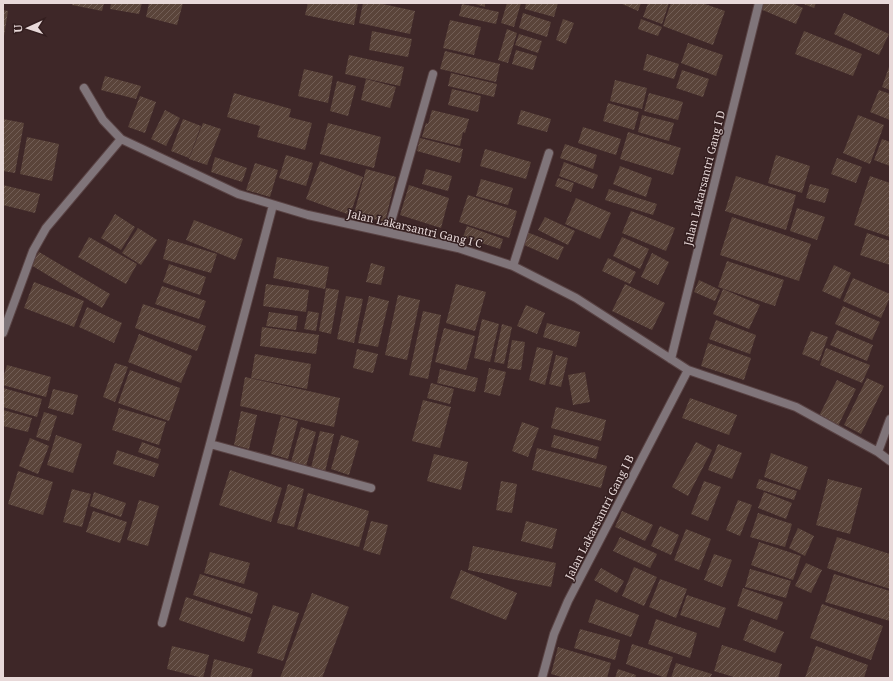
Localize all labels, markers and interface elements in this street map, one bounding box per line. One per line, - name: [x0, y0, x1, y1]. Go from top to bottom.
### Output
- north arrow: [8, 8, 48, 48]
- text: U: [10, 23, 25, 33]
- street label: Jalan Lakarsantri Gang I D: [680, 109, 728, 248]
- street label: Jalan Lakarsantri Gang I C: [345, 205, 484, 251]
- street label: Jalan Lakarsantri Gang I B: [560, 452, 637, 583]

